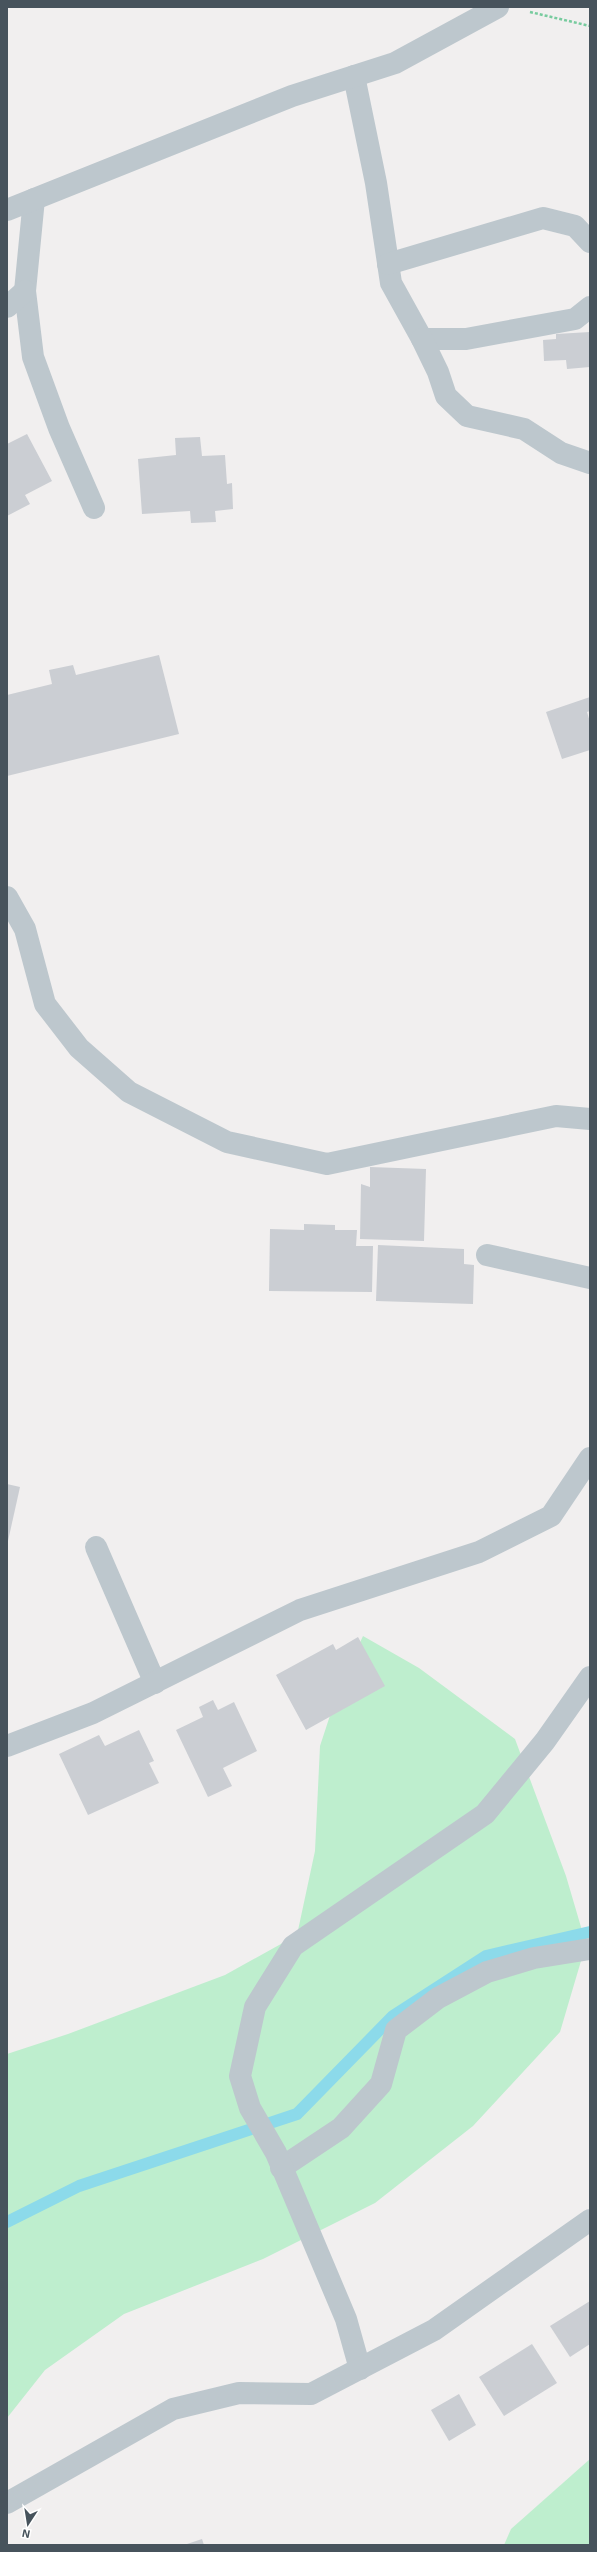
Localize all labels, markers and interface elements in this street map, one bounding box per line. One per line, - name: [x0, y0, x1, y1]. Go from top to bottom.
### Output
- north arrow: [8, 2504, 48, 2544]
- text: N: [21, 2527, 31, 2541]

